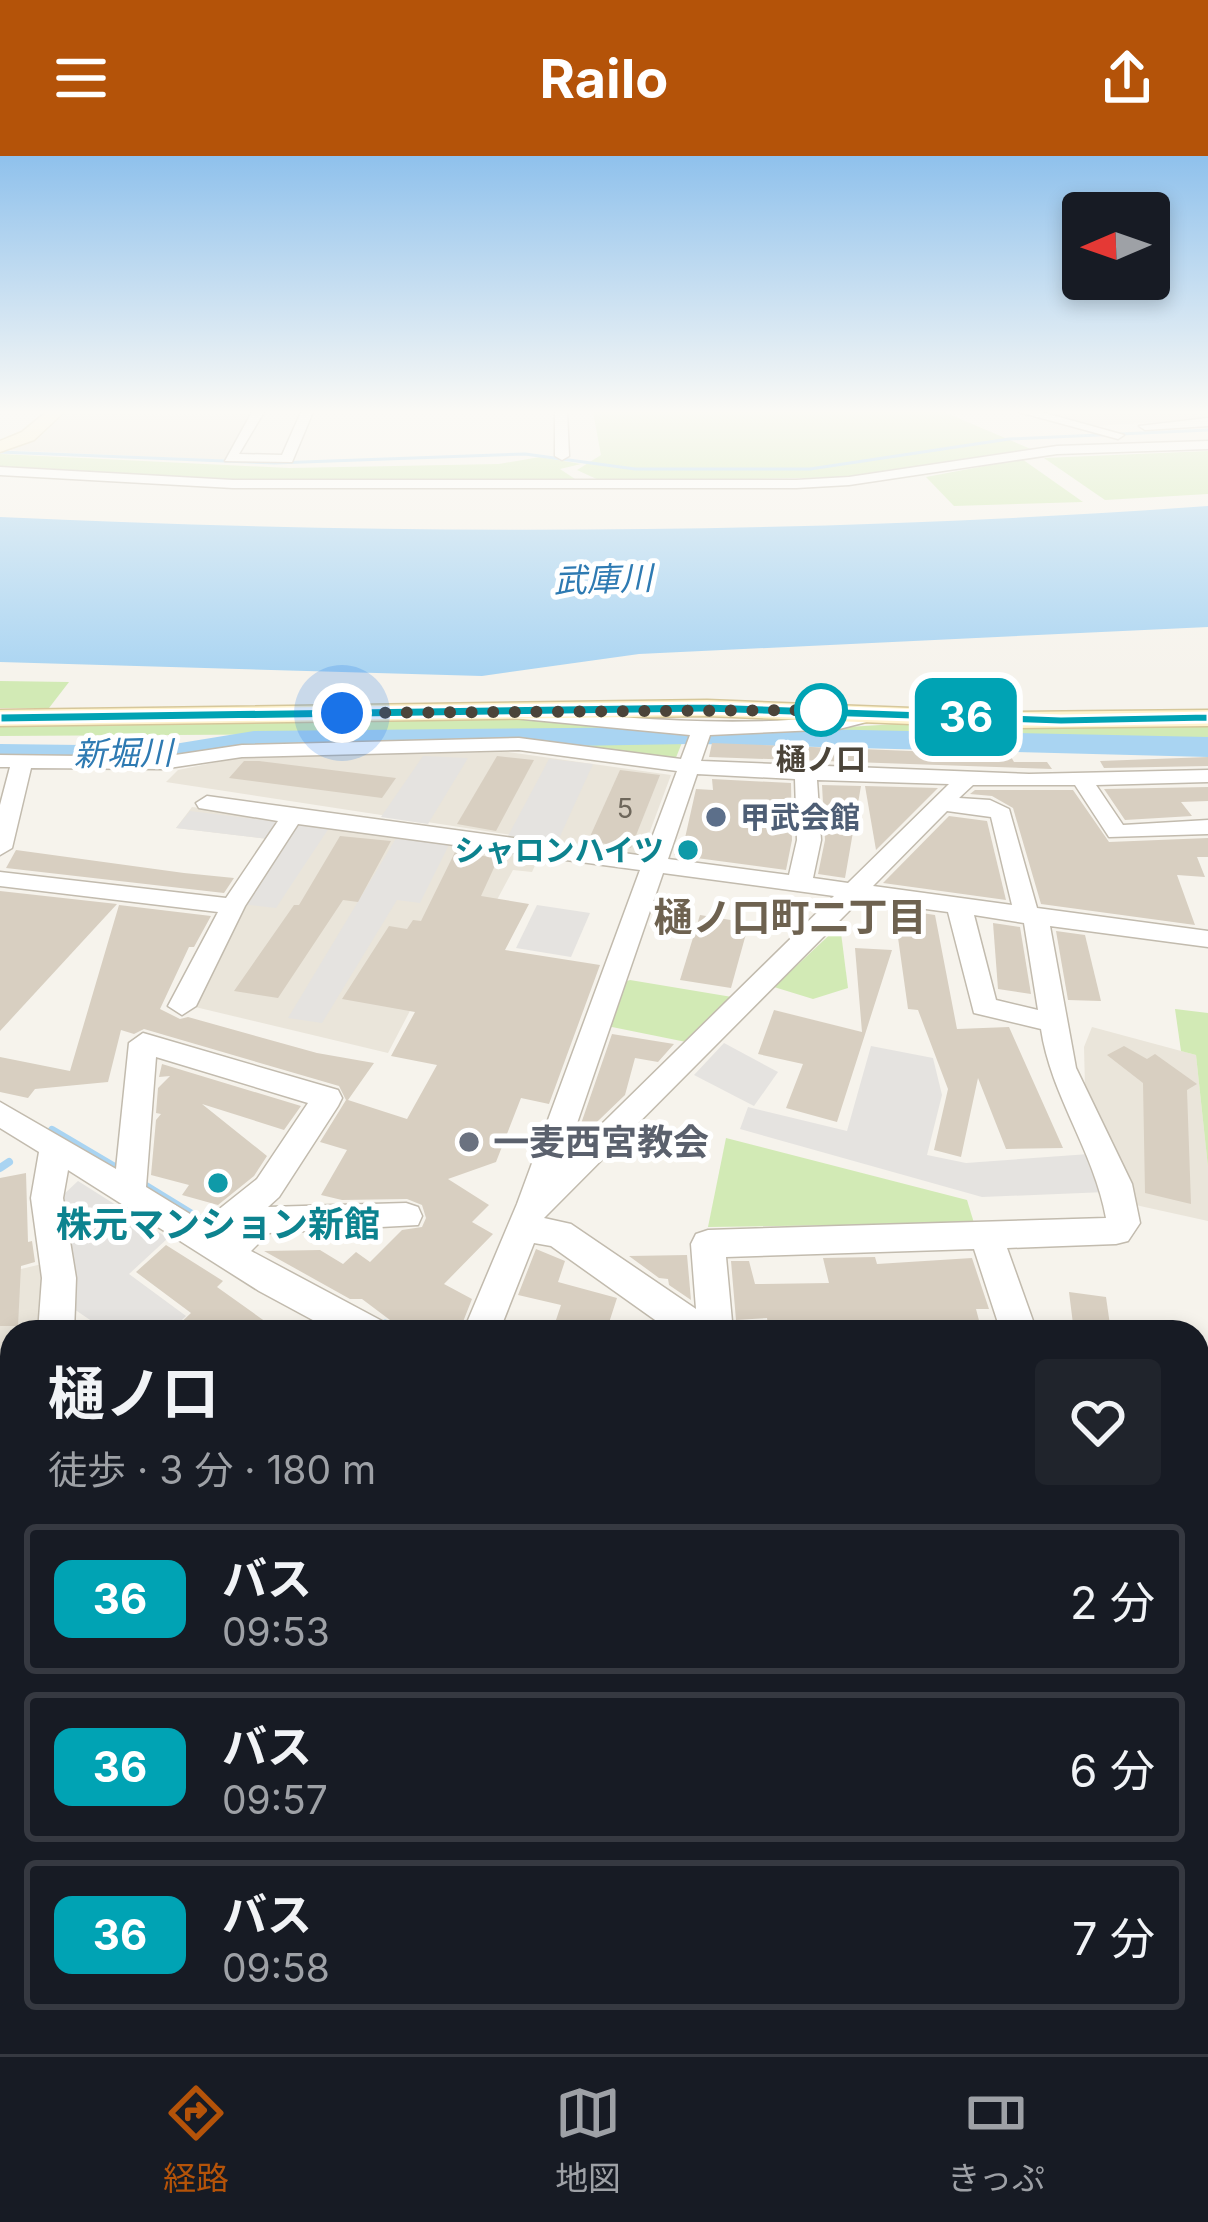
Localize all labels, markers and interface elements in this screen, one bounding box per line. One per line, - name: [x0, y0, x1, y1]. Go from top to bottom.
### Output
- icon: menu: [48, 45, 114, 111]
- icon: share: [1094, 45, 1160, 111]
- text: Railo: [540, 46, 668, 111]
- north arrow: [1062, 192, 1170, 300]
- map controls: [1062, 192, 1170, 300]
- water label: 武庫川: [553, 557, 656, 601]
- line badge: 36: [912, 678, 1020, 756]
- your location: [312, 683, 372, 743]
- marker: 樋ノ口: [796, 685, 846, 735]
- text: 36: [939, 691, 993, 742]
- water label: 新堀川: [73, 732, 176, 774]
- place label: 樋ノ口: [776, 741, 866, 777]
- house number: 5: [617, 792, 633, 825]
- place label: 甲武会館: [740, 799, 860, 835]
- marker: 甲武会館: [703, 804, 729, 830]
- place label: シャロンハイツ: [455, 832, 664, 868]
- marker: シャロンハイツ: [675, 837, 701, 863]
- district label: 樋ノ口町二丁目: [653, 893, 927, 940]
- place label: 一麦西宮教会: [493, 1120, 709, 1164]
- marker: 一麦西宮教会: [456, 1129, 482, 1155]
- marker: 株元マンション新館: [205, 1170, 231, 1196]
- place label: 株元マンション新館: [56, 1202, 380, 1246]
- text: 樋ノ口: [48, 1359, 219, 1428]
- button: heart: [1035, 1359, 1161, 1485]
- text: 徒歩 · 3 分 · 180 m: [48, 1446, 376, 1493]
- text: バス: [222, 1551, 312, 1606]
- text: 36: [93, 1573, 147, 1624]
- text: 2 分: [1070, 1575, 1155, 1630]
- text: 09:53: [222, 1608, 330, 1655]
- text: バス: [222, 1719, 312, 1774]
- text: 36: [93, 1741, 147, 1792]
- text: 6 分: [1069, 1743, 1155, 1798]
- text: 09:57: [222, 1776, 328, 1823]
- text: バス: [222, 1887, 312, 1942]
- text: 36: [93, 1909, 147, 1960]
- text: 7 分: [1072, 1911, 1155, 1966]
- text: 09:58: [222, 1944, 330, 1991]
- tab: 経路: [163, 2080, 229, 2200]
- tab: 地図: [555, 2080, 621, 2200]
- tab: きっぷ: [947, 2080, 1045, 2200]

